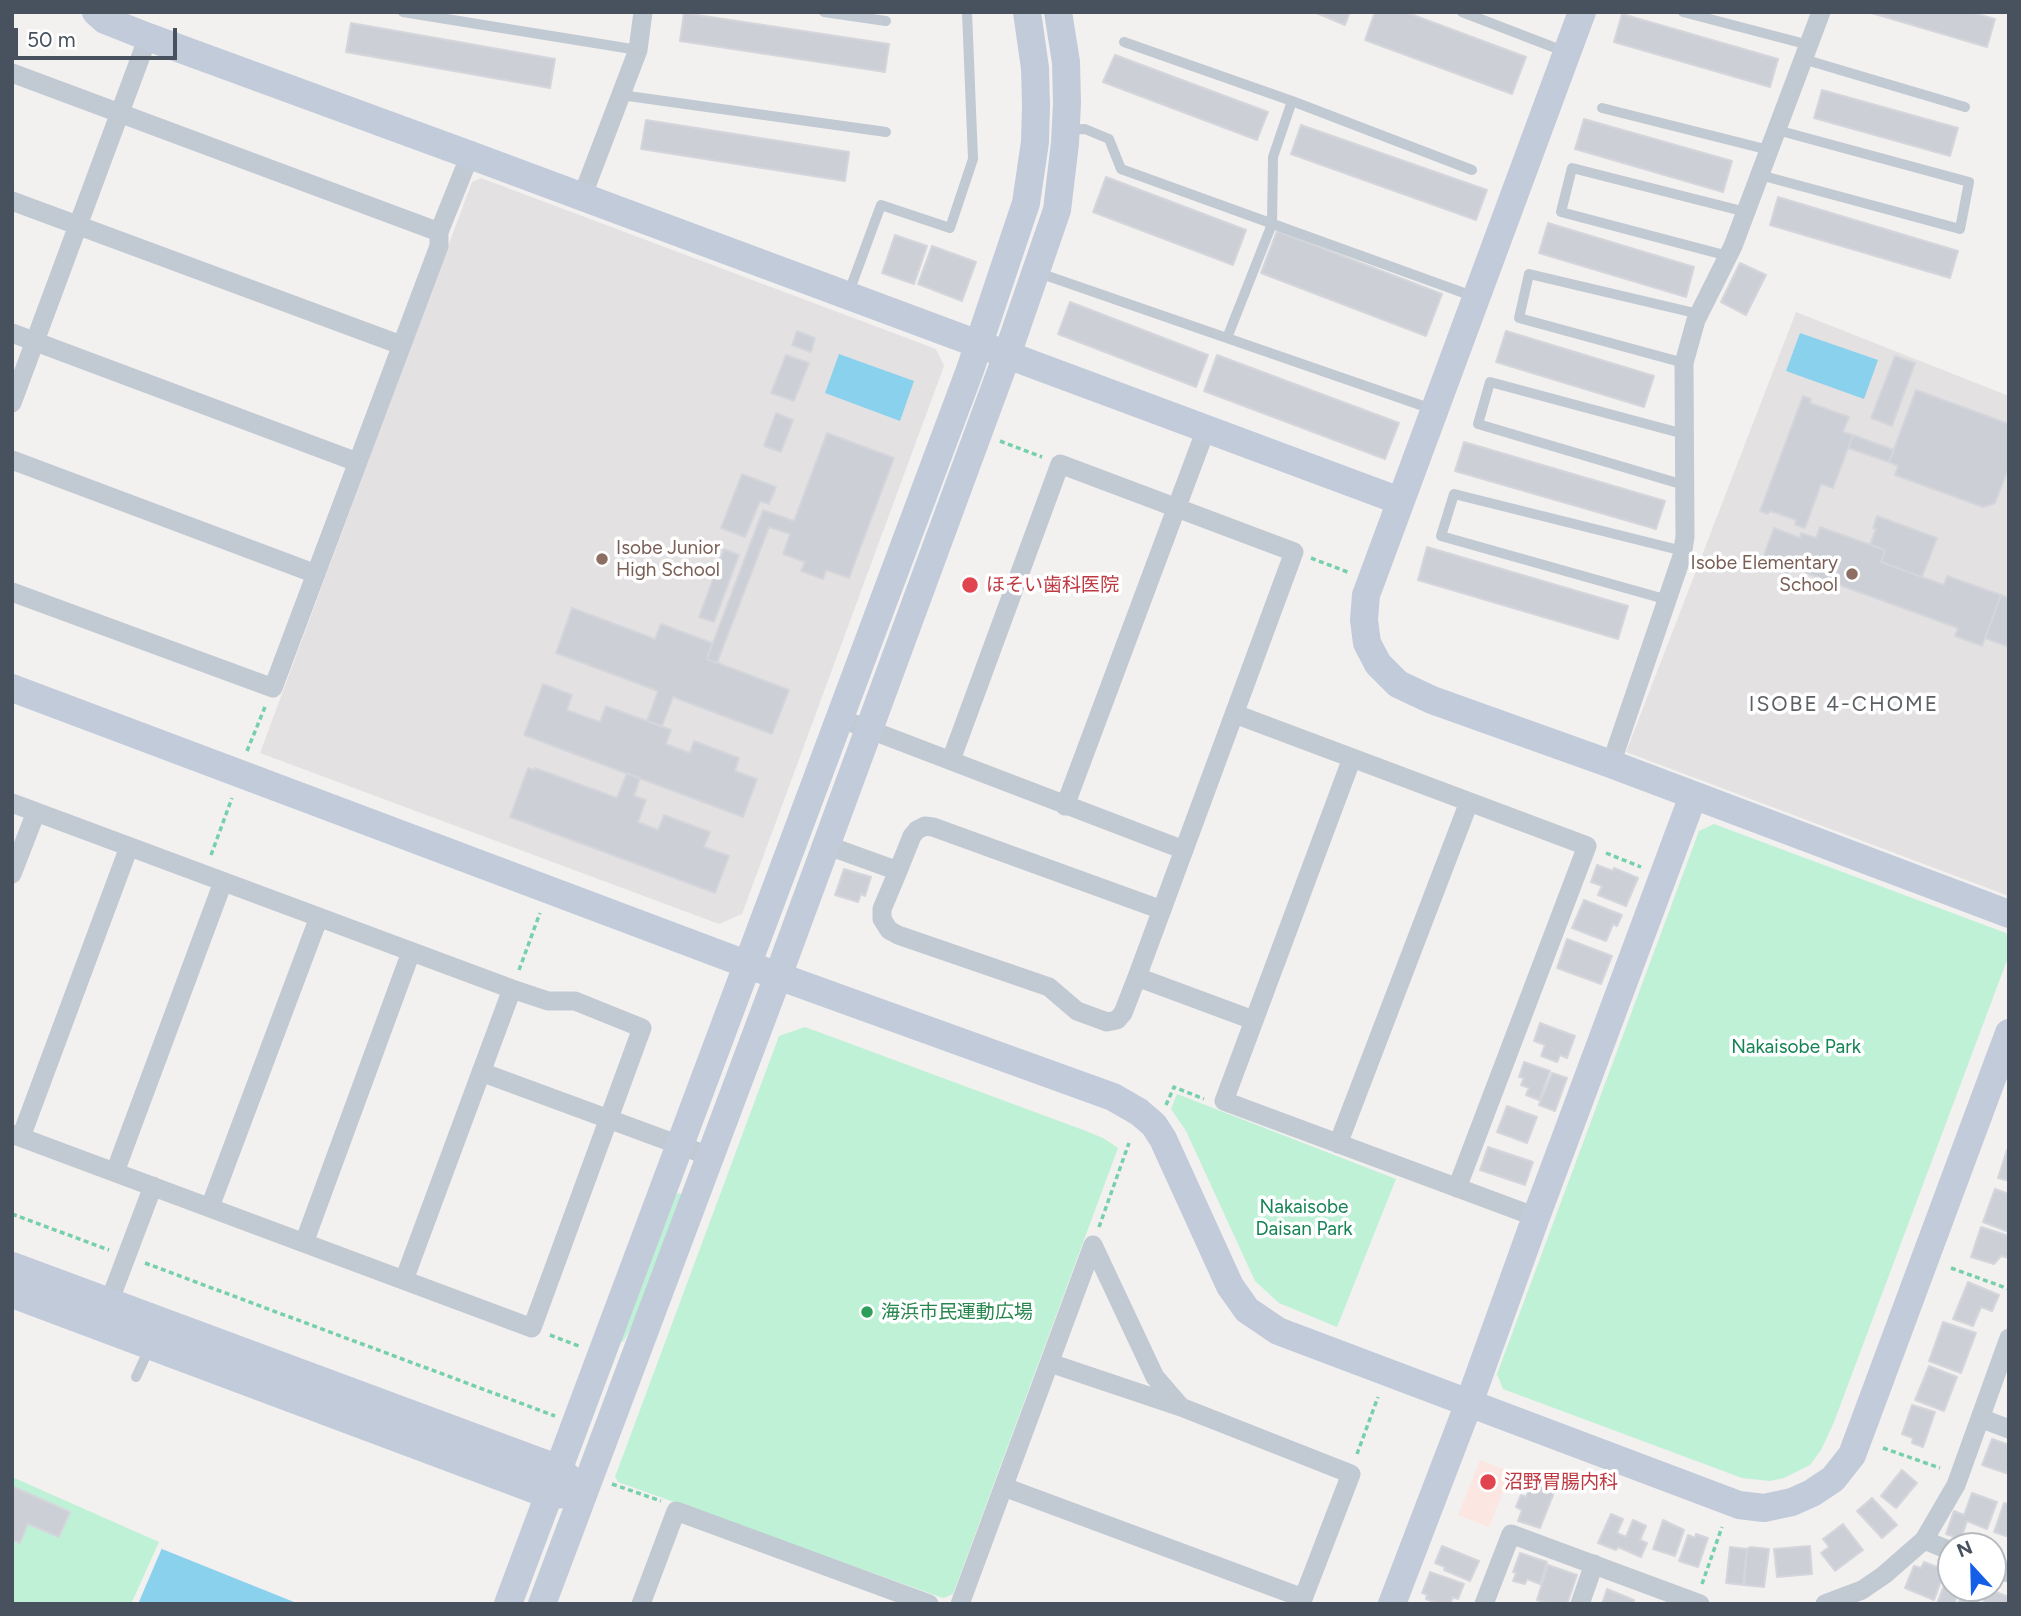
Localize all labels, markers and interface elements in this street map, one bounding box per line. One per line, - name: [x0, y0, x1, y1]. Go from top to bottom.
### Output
- scale bar: [18, 14, 180, 58]
- text: 50 m: [27, 27, 76, 52]
- place label: Isobe Junior High School: [616, 537, 720, 581]
- marker: Isobe Junior High School: [594, 551, 610, 567]
- place label: Isobe Elementary School: [1691, 552, 1838, 596]
- marker: Isobe Elementary School: [1844, 566, 1860, 582]
- place label: ほそい歯科医院: [986, 574, 1119, 596]
- marker: ほそい歯科医院: [960, 575, 980, 595]
- district label: ISOBE 4-CHOME: [1750, 692, 1938, 718]
- park label: Nakaisobe Park: [1731, 1036, 1861, 1058]
- park label: Nakaisobe Daisan Park: [1255, 1196, 1353, 1240]
- place label: 海浜市民運動広場: [881, 1301, 1033, 1323]
- marker: 海浜市民運動広場: [859, 1304, 875, 1320]
- place label: 沼野胃腸内科: [1504, 1471, 1618, 1493]
- marker: 沼野胃腸内科: [1478, 1472, 1498, 1492]
- north arrow: [1937, 1532, 2007, 1602]
- text: N: [1954, 1536, 1976, 1562]

